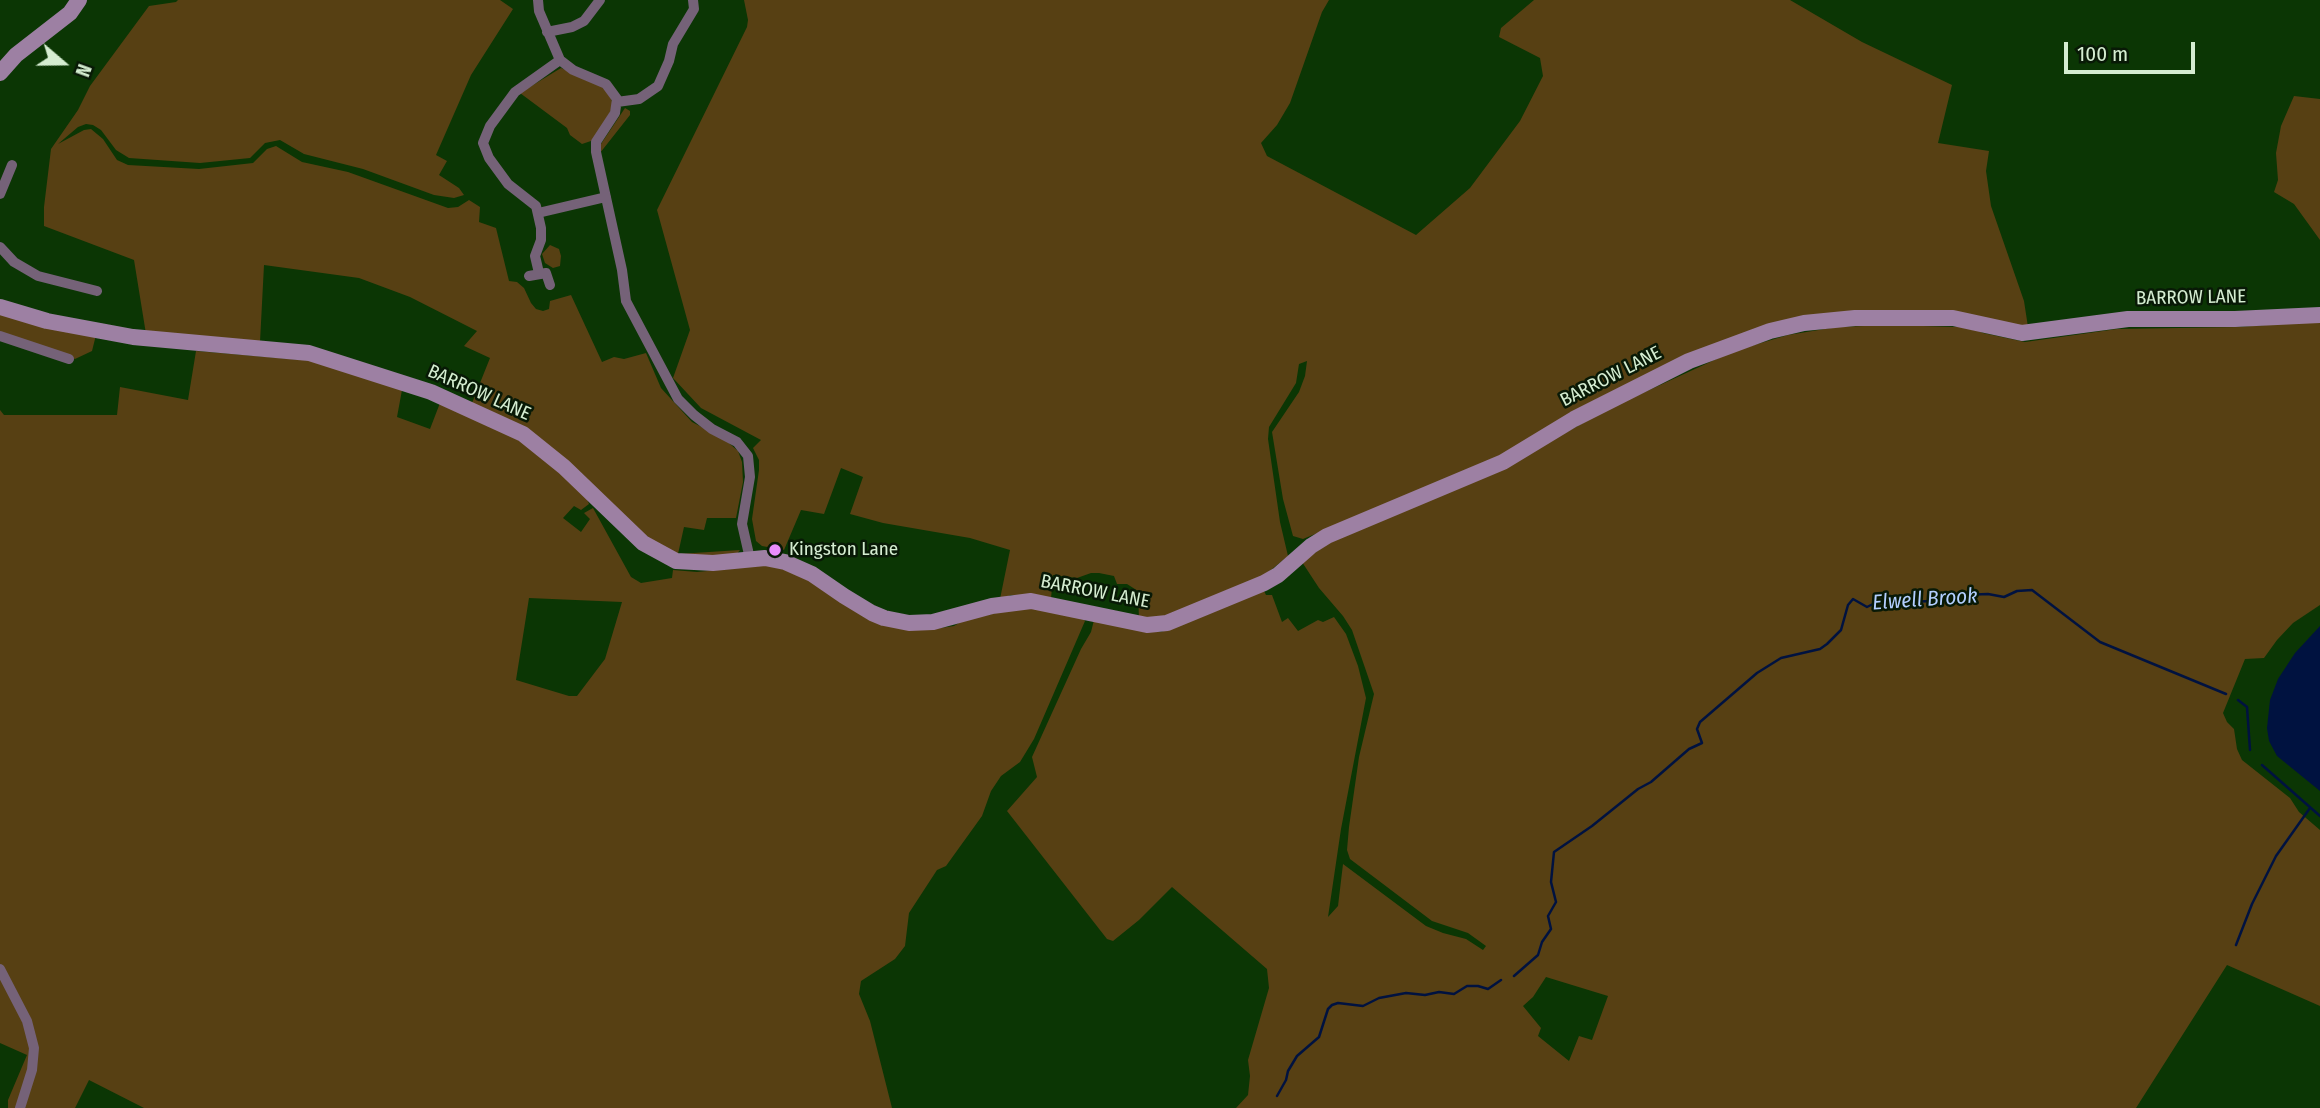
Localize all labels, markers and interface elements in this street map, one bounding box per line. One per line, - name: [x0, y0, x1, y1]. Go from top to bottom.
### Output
- north arrow: [28, 28, 98, 98]
- scale bar: [2068, 28, 2199, 72]
- text: 100 m: [2077, 41, 2128, 67]
- text: N: [70, 61, 96, 80]
- street label: BARROW LANE: [2136, 286, 2246, 310]
- street label: BARROW LANE: [1557, 342, 1665, 412]
- street label: BARROW LANE: [424, 360, 534, 426]
- place label: Kingston Lane: [789, 539, 898, 561]
- marker: Kingston Lane: [767, 542, 783, 558]
- street label: BARROW LANE: [1039, 570, 1151, 614]
- water label: Elwell Brook: [1872, 584, 1978, 616]

